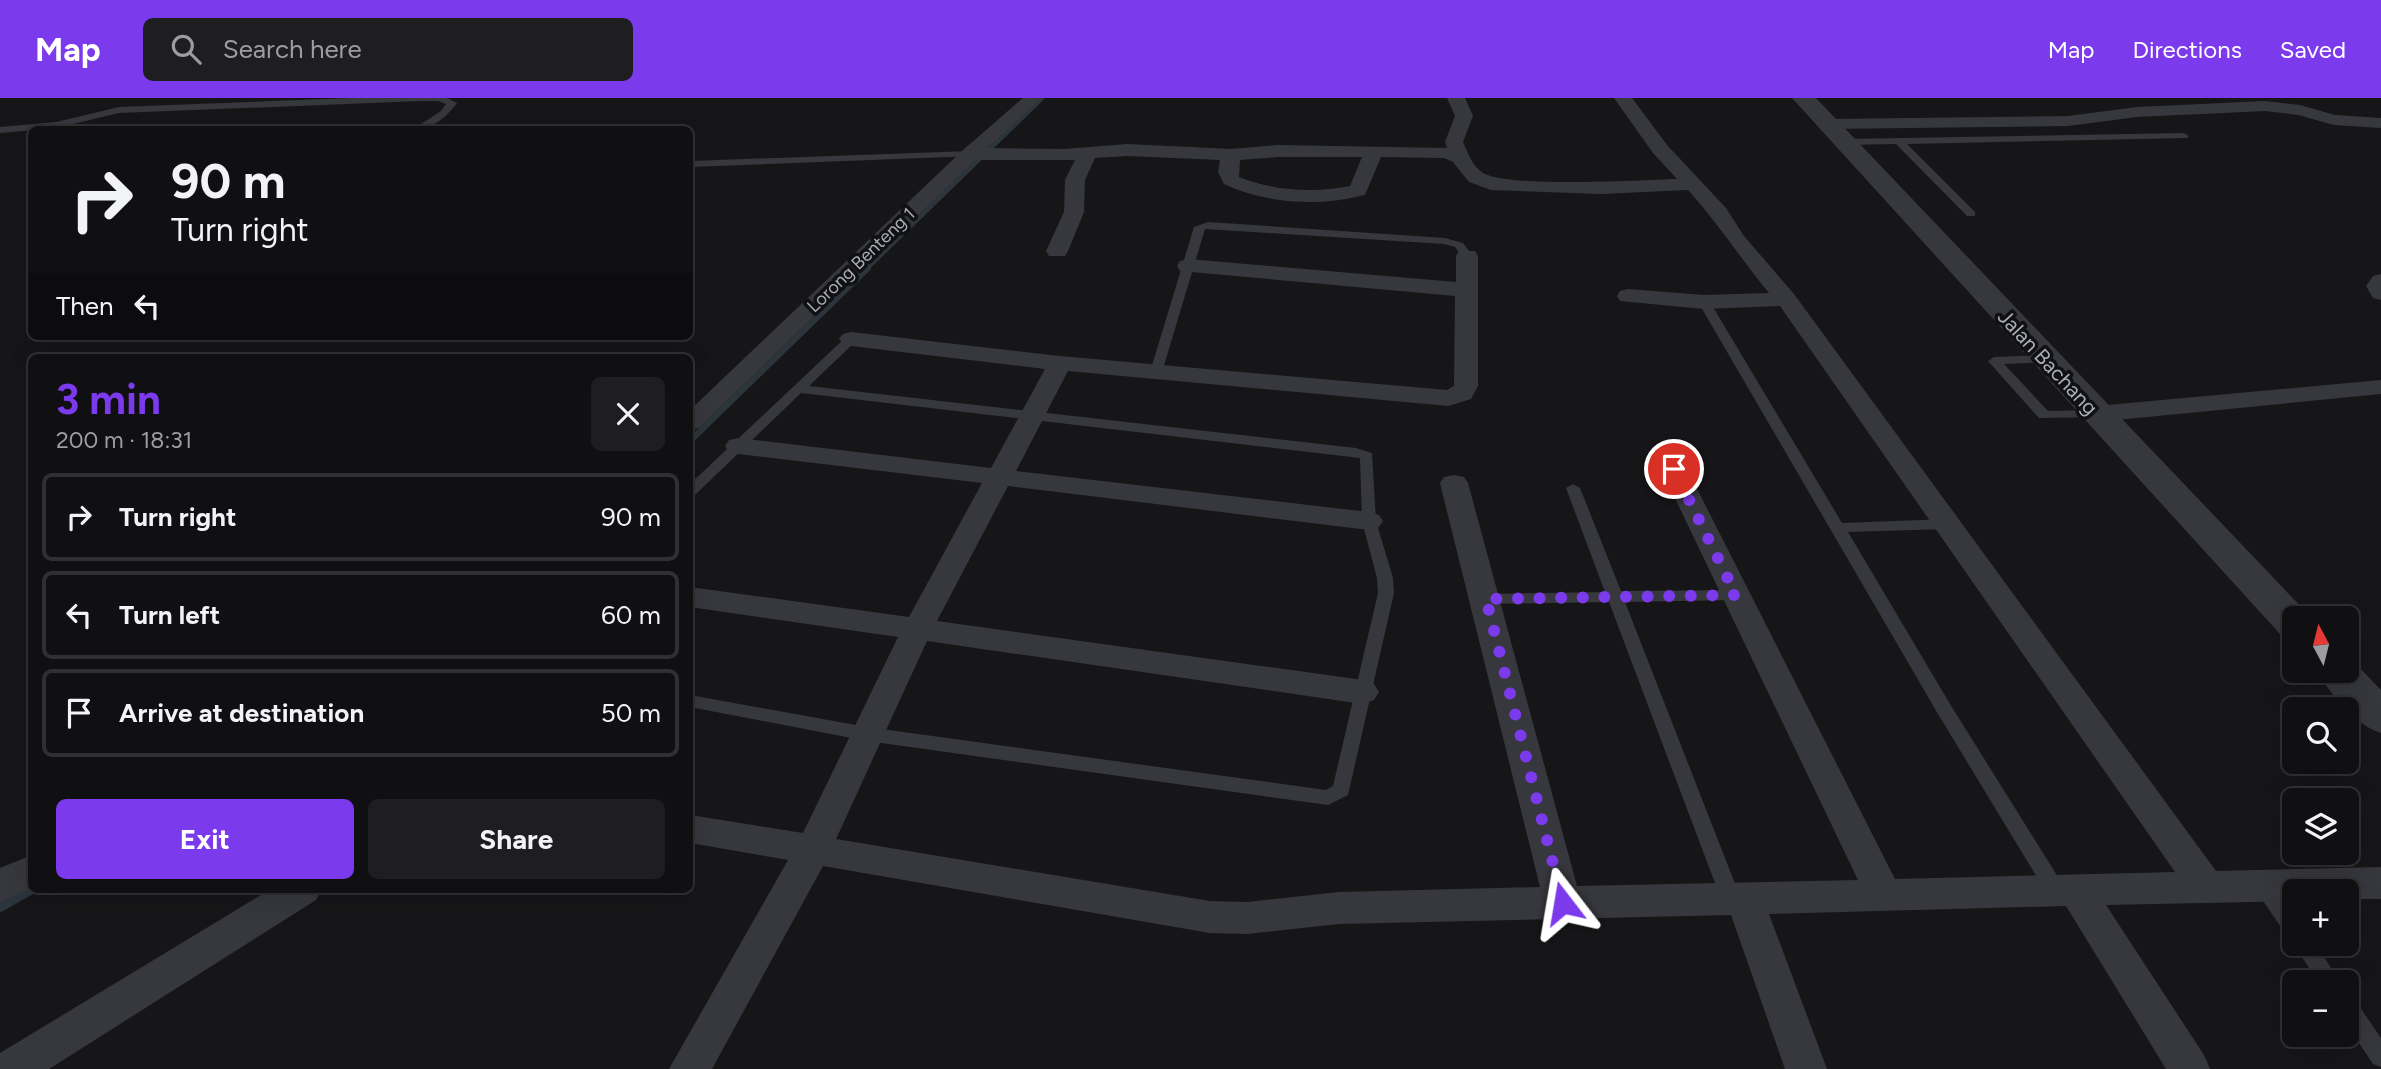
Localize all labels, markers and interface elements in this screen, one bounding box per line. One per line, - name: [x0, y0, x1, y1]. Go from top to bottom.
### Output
- search box: [143, 18, 633, 81]
- text: Map: [35, 30, 101, 69]
- icon: search: [167, 30, 205, 68]
- text: Search here: [223, 33, 362, 65]
- text: Map: [2048, 35, 2094, 64]
- text: Directions: [2132, 35, 2242, 64]
- text: Saved: [2280, 35, 2346, 64]
- text: 90 m: [171, 151, 286, 210]
- icon: right: [56, 154, 147, 245]
- street label: Lorong Benteng 1: [803, 203, 919, 317]
- text: Turn right: [171, 211, 309, 249]
- icon: left: [128, 287, 166, 325]
- text: Then: [56, 290, 114, 322]
- street label: Jalan Bachang: [1993, 304, 2103, 420]
- text: 3 min: [56, 374, 161, 425]
- button: close: [591, 377, 665, 451]
- text: 200 m · 18:31: [56, 426, 192, 454]
- pin: [1644, 439, 1704, 499]
- icon: arrive: [1655, 450, 1693, 488]
- icon: right: [60, 498, 98, 536]
- text: Turn right: [119, 501, 236, 533]
- text: 90 m: [601, 501, 661, 533]
- icon: left: [60, 596, 98, 634]
- text: Turn left: [119, 599, 220, 631]
- text: 60 m: [601, 599, 661, 631]
- north arrow: [2282, 606, 2359, 682]
- map controls: [2282, 606, 2359, 1047]
- icon: arrive: [60, 694, 98, 732]
- text: Arrive at destination: [119, 697, 364, 729]
- text: 50 m: [601, 697, 661, 729]
- button: search: [2282, 697, 2359, 774]
- button: layers: [2282, 788, 2359, 865]
- button: Exit: [56, 799, 354, 879]
- button: Share: [368, 799, 665, 879]
- position arrow: [1526, 866, 1600, 940]
- button: +: [2282, 879, 2359, 956]
- button: −: [2282, 970, 2359, 1047]

